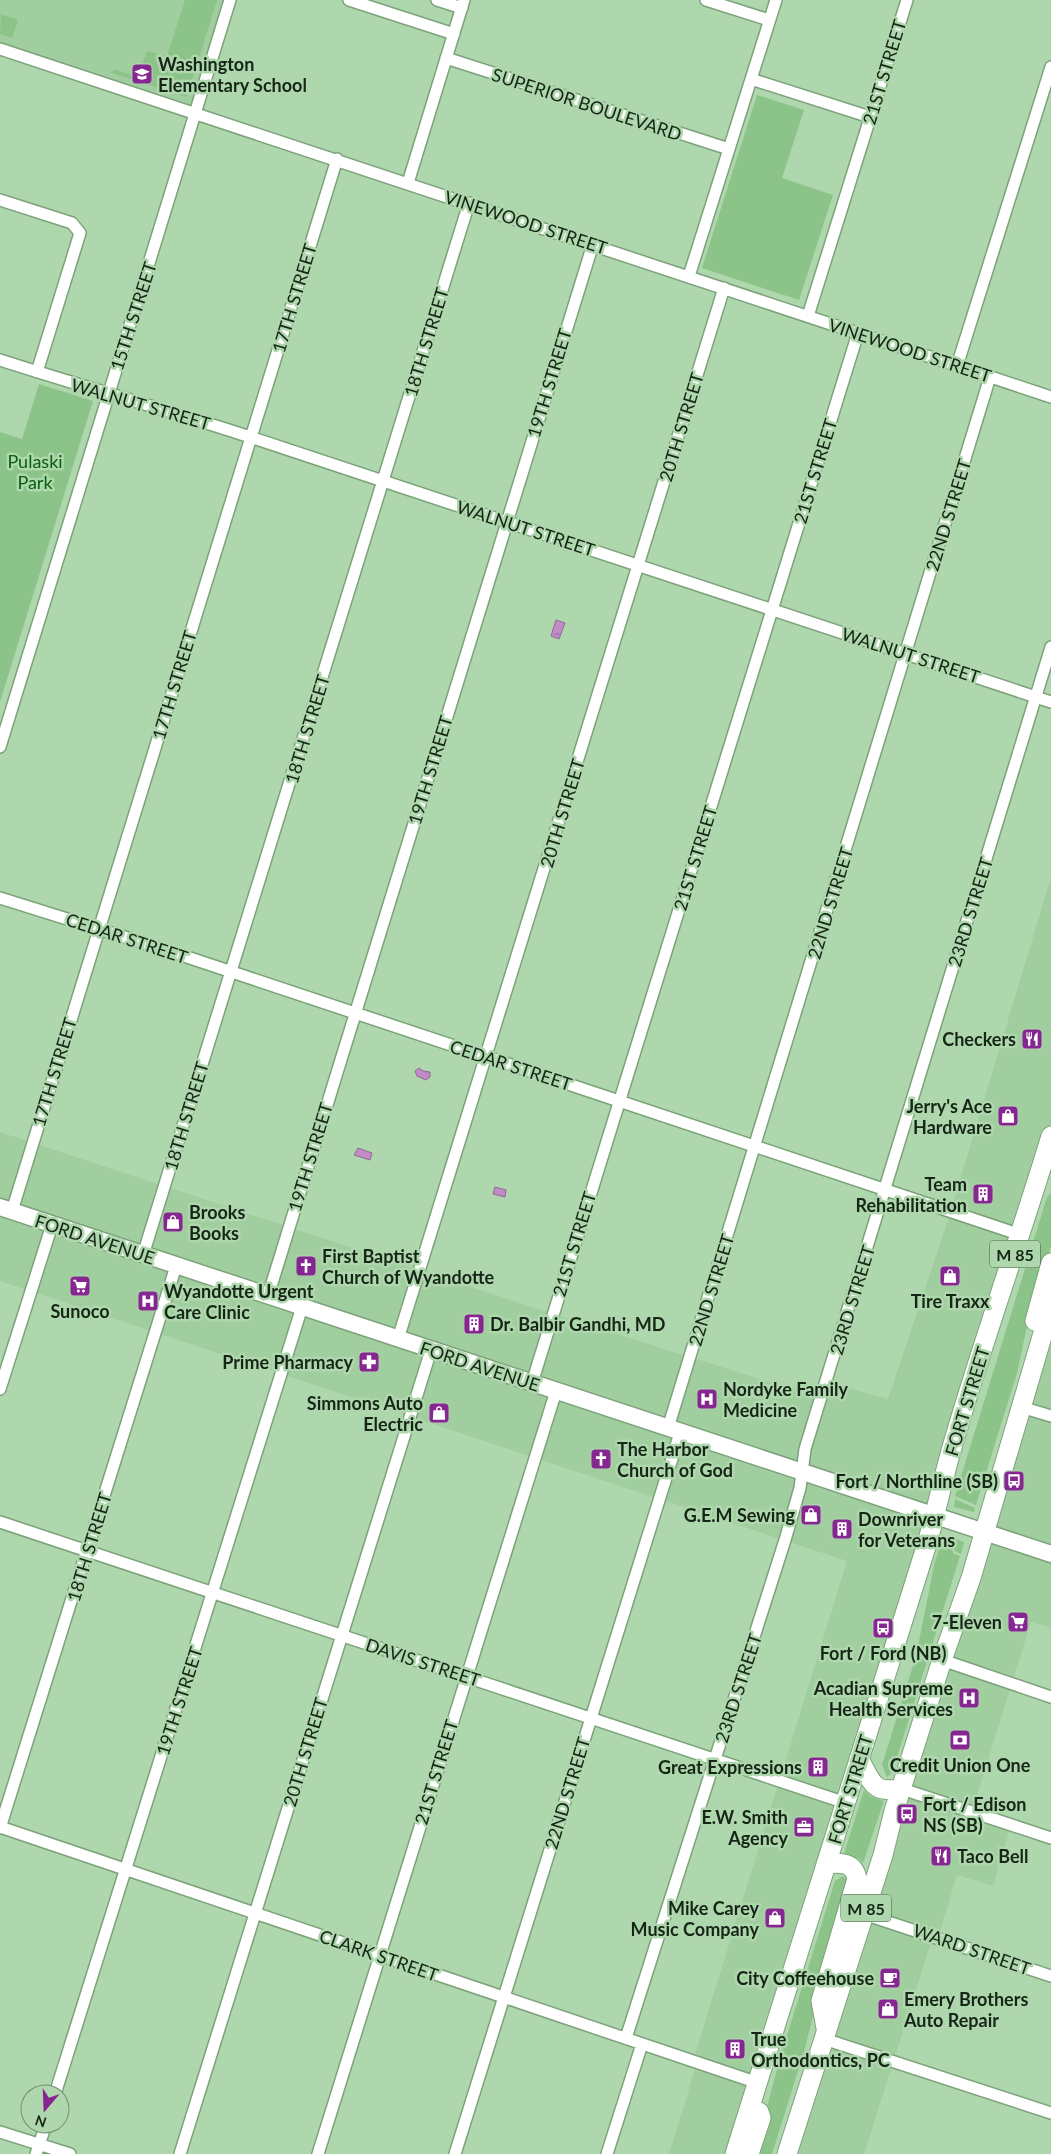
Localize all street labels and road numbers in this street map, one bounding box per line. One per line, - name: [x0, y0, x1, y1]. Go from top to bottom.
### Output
- street label: 21ST STREET: [858, 17, 910, 127]
- street label: SUPERIOR BOULEVARD: [489, 63, 685, 145]
- street label: VINEWOOD STREET: [442, 185, 611, 259]
- street label: 17TH STREET: [267, 240, 321, 355]
- street label: 15TH STREET: [105, 259, 161, 373]
- street label: 18TH STREET: [399, 284, 453, 399]
- street label: VINEWOOD STREET: [826, 313, 995, 387]
- street label: 19TH STREET: [522, 325, 576, 440]
- street label: 20TH STREET: [654, 369, 708, 484]
- street label: WALNUT STREET: [69, 374, 214, 435]
- street label: 21ST STREET: [789, 416, 841, 526]
- street label: 22ND STREET: [921, 456, 976, 574]
- street label: WALNUT STREET: [454, 495, 598, 561]
- street label: WALNUT STREET: [839, 622, 983, 688]
- street label: 17TH STREET: [147, 627, 201, 742]
- street label: 18TH STREET: [280, 671, 334, 786]
- street label: 19TH STREET: [403, 712, 457, 827]
- street label: 20TH STREET: [535, 755, 589, 870]
- street label: 21ST STREET: [669, 803, 721, 913]
- street label: 22ND STREET: [803, 844, 858, 962]
- street label: 23RD STREET: [943, 854, 997, 970]
- street label: CEDAR STREET: [63, 908, 191, 968]
- street label: 17TH STREET: [27, 1014, 81, 1129]
- street label: CEDAR STREET: [447, 1035, 575, 1095]
- street label: 18TH STREET: [159, 1058, 213, 1173]
- street label: 19TH STREET: [283, 1099, 337, 1214]
- street label: 21ST STREET: [548, 1189, 600, 1299]
- street label: FORD AVENUE: [32, 1209, 158, 1269]
- street label: 22ND STREET: [684, 1231, 739, 1349]
- road number: M 85: [990, 1240, 1040, 1268]
- street label: 23RD STREET: [825, 1242, 879, 1358]
- street label: FORD AVENUE: [417, 1336, 543, 1396]
- street label: FORT STREET: [940, 1343, 994, 1458]
- street label: 18TH STREET: [62, 1489, 116, 1604]
- street label: 23RD STREET: [710, 1630, 766, 1745]
- street label: DAVIS STREET: [363, 1633, 483, 1691]
- street label: 19TH STREET: [151, 1644, 207, 1758]
- street label: 20TH STREET: [278, 1694, 332, 1809]
- street label: 21ST STREET: [410, 1717, 462, 1827]
- street label: FORT STREET: [823, 1731, 877, 1846]
- street label: 22ND STREET: [540, 1734, 595, 1852]
- road number: M 85: [841, 1895, 891, 1922]
- street label: WARD STREET: [910, 1919, 1034, 1979]
- street label: CLARK STREET: [317, 1924, 442, 1986]

